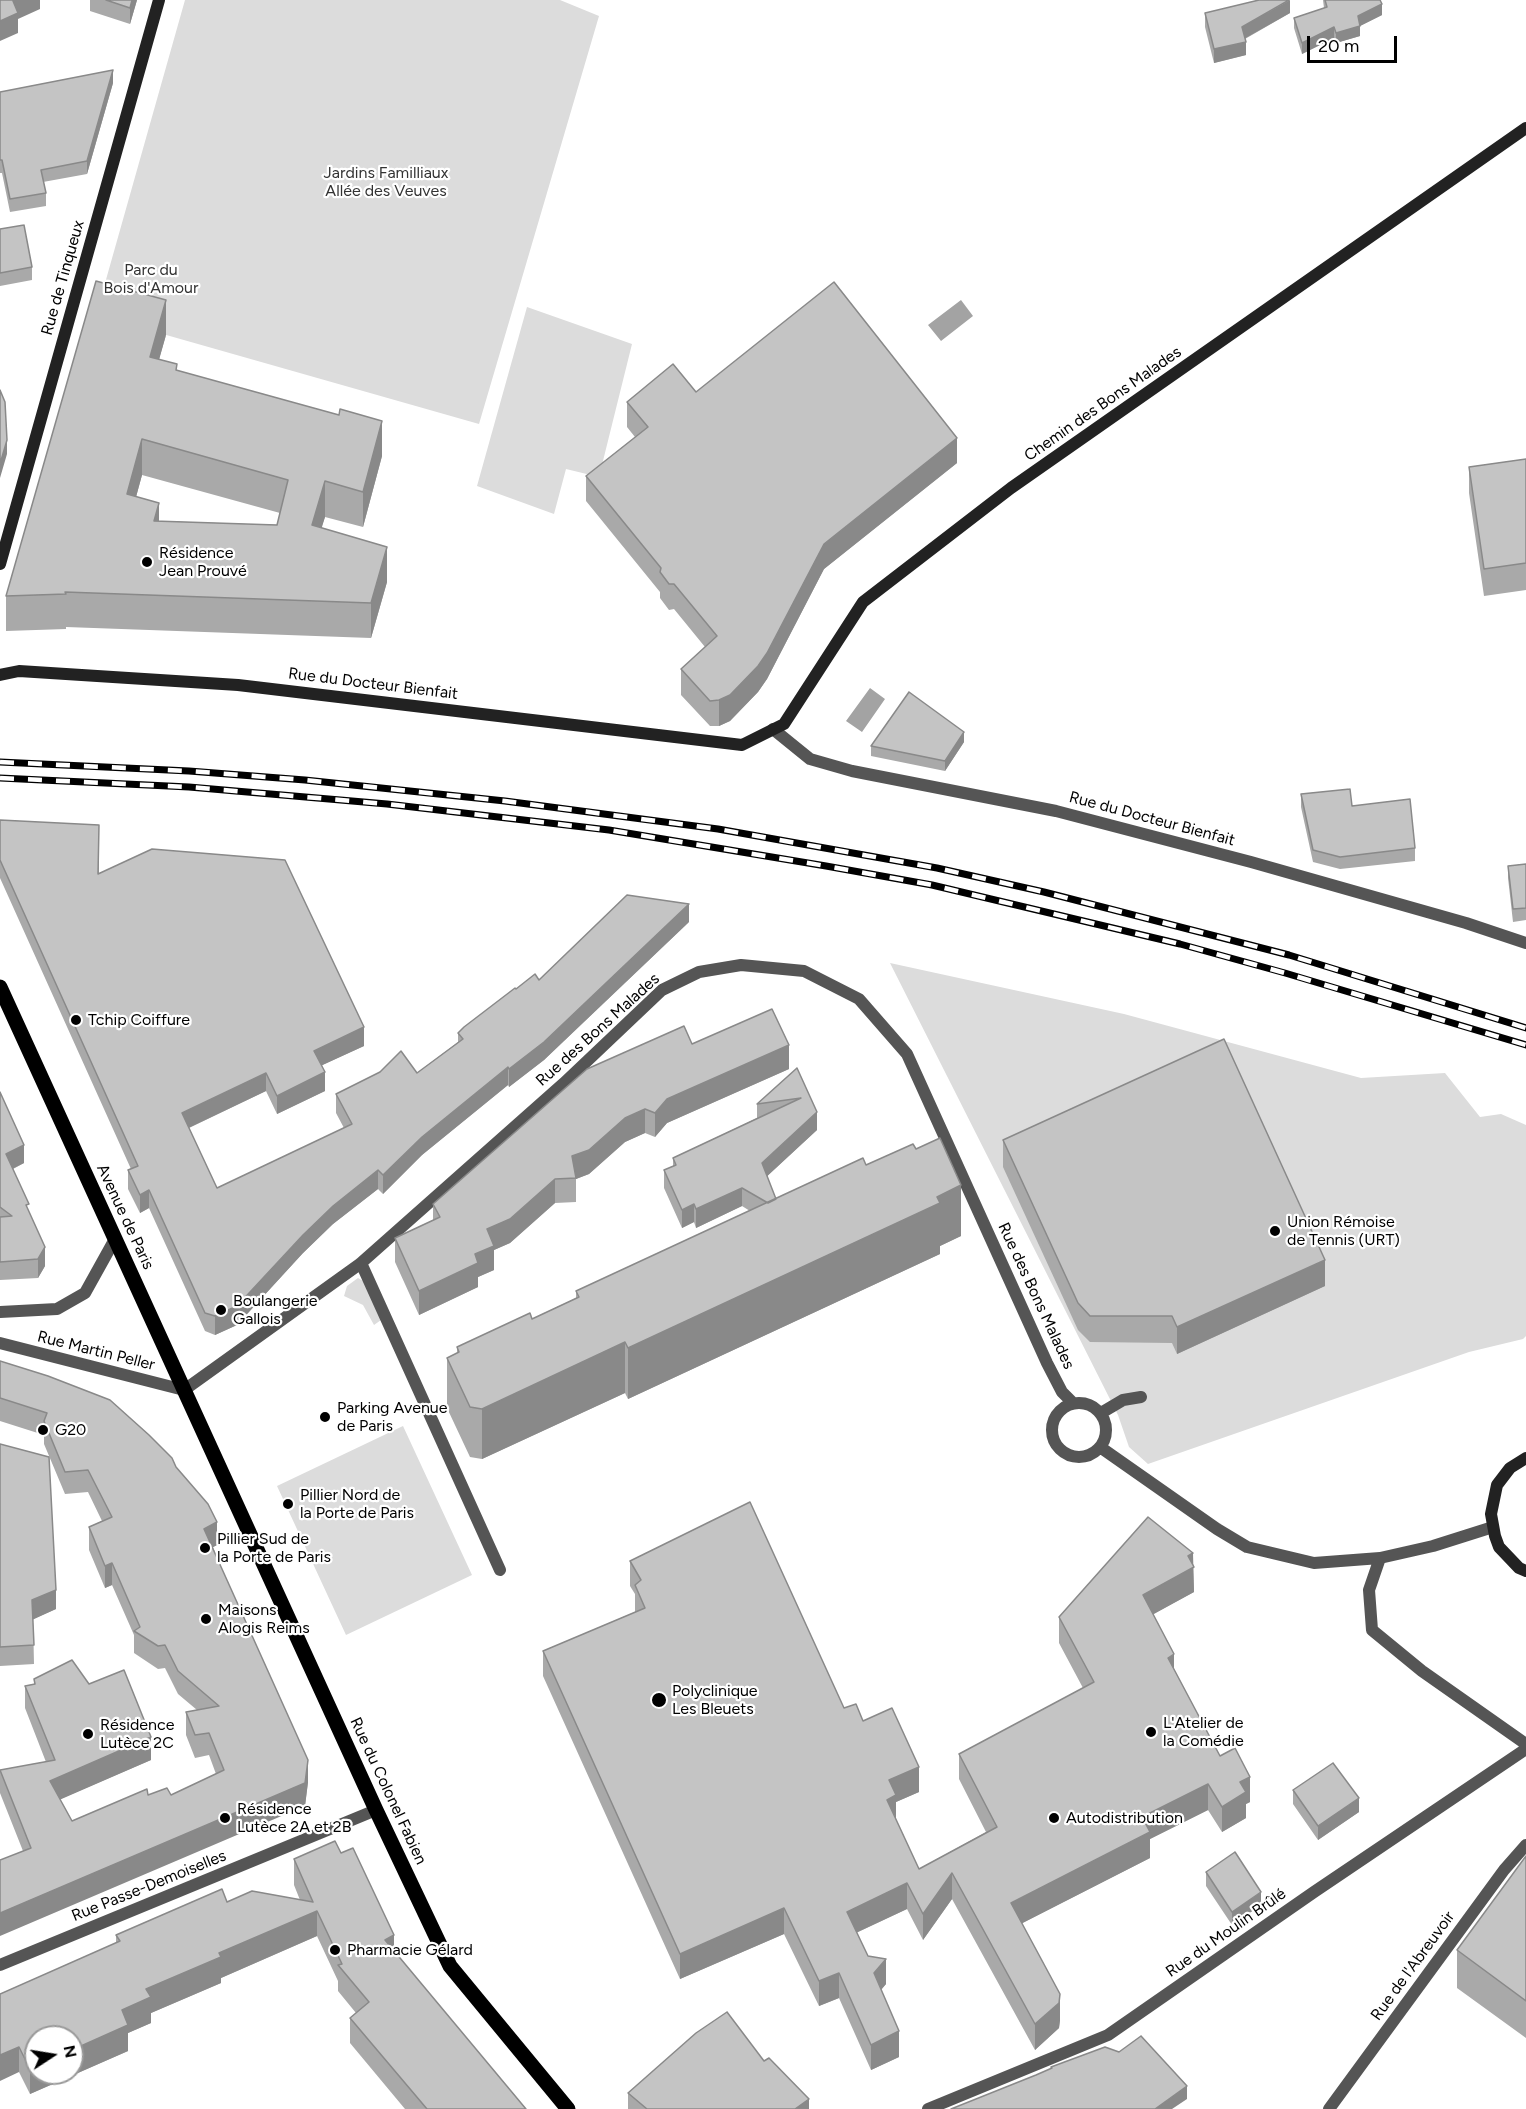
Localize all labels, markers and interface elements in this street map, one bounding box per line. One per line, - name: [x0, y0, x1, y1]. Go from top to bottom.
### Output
- scale bar: [1310, 24, 1400, 62]
- text: 20 m: [1318, 35, 1359, 57]
- park label: Jardins Familliaux Allée des Veuves: [324, 163, 448, 201]
- street label: Rue de Tinqueux: [37, 218, 89, 338]
- park label: Parc du Bois d'Amour: [104, 260, 198, 298]
- street label: Chemin des Bons Malades: [1021, 342, 1185, 466]
- place label: Résidence Jean Prouvé: [159, 543, 247, 581]
- marker: Résidence Jean Prouvé: [140, 555, 154, 569]
- street label: Rue du Docteur Bienfait: [287, 664, 459, 704]
- street label: Rue du Docteur Bienfait: [1067, 788, 1237, 850]
- street label: Rue des Bons Malades: [532, 970, 664, 1090]
- place label: Tchip Coiffure: [88, 1010, 190, 1030]
- marker: Tchip Coiffure: [69, 1013, 83, 1027]
- street label: Avenue de Paris: [92, 1161, 158, 1273]
- place label: Union Rémoise de Tennis (URT): [1287, 1212, 1400, 1250]
- street label: Rue des Bons Malades: [994, 1220, 1078, 1372]
- marker: Union Rémoise de Tennis (URT): [1268, 1224, 1282, 1238]
- place label: Boulangerie Gallois: [233, 1291, 318, 1329]
- marker: Boulangerie Gallois: [214, 1303, 228, 1317]
- street label: Rue Martin Peller: [35, 1327, 157, 1375]
- place label: Parking Avenue de Paris: [337, 1398, 448, 1436]
- marker: Parking Avenue de Paris: [318, 1410, 332, 1424]
- place label: G20: [55, 1420, 86, 1440]
- marker: G20: [36, 1423, 50, 1437]
- place label: Pillier Nord de la Porte de Paris: [300, 1485, 414, 1523]
- marker: Pillier Nord de la Porte de Paris: [281, 1497, 295, 1511]
- place label: Pillier Sud de la Porte de Paris: [217, 1529, 331, 1567]
- marker: Pillier Sud de la Porte de Paris: [198, 1541, 212, 1555]
- place label: Maisons Alogis Reims: [218, 1600, 310, 1638]
- marker: Maisons Alogis Reims: [199, 1612, 213, 1626]
- place label: Polyclinique Les Bleuets: [672, 1681, 758, 1719]
- marker: Polyclinique Les Bleuets: [650, 1691, 668, 1709]
- place label: L'Atelier de la Comédie: [1163, 1713, 1244, 1751]
- street label: Rue du Colonel Fabien: [345, 1714, 431, 1868]
- place label: Résidence Lutèce 2C: [100, 1715, 174, 1753]
- marker: L'Atelier de la Comédie: [1144, 1725, 1158, 1739]
- marker: Résidence Lutèce 2C: [81, 1727, 95, 1741]
- place label: Résidence Lutèce 2A et 2B: [237, 1799, 352, 1837]
- place label: Autodistribution: [1066, 1808, 1183, 1828]
- marker: Résidence Lutèce 2A et 2B: [218, 1811, 232, 1825]
- marker: Autodistribution: [1047, 1811, 1061, 1825]
- street label: Rue Passe-Demoiselles: [69, 1846, 229, 1926]
- street label: Rue du Moulin Brûlé: [1162, 1884, 1290, 1982]
- street label: Rue de l'Abreuvoir: [1367, 1908, 1459, 2024]
- place label: Pharmacie Gélard: [347, 1940, 473, 1960]
- marker: Pharmacie Gélard: [328, 1943, 342, 1957]
- north arrow: [24, 2025, 84, 2085]
- text: N: [60, 2044, 81, 2060]

